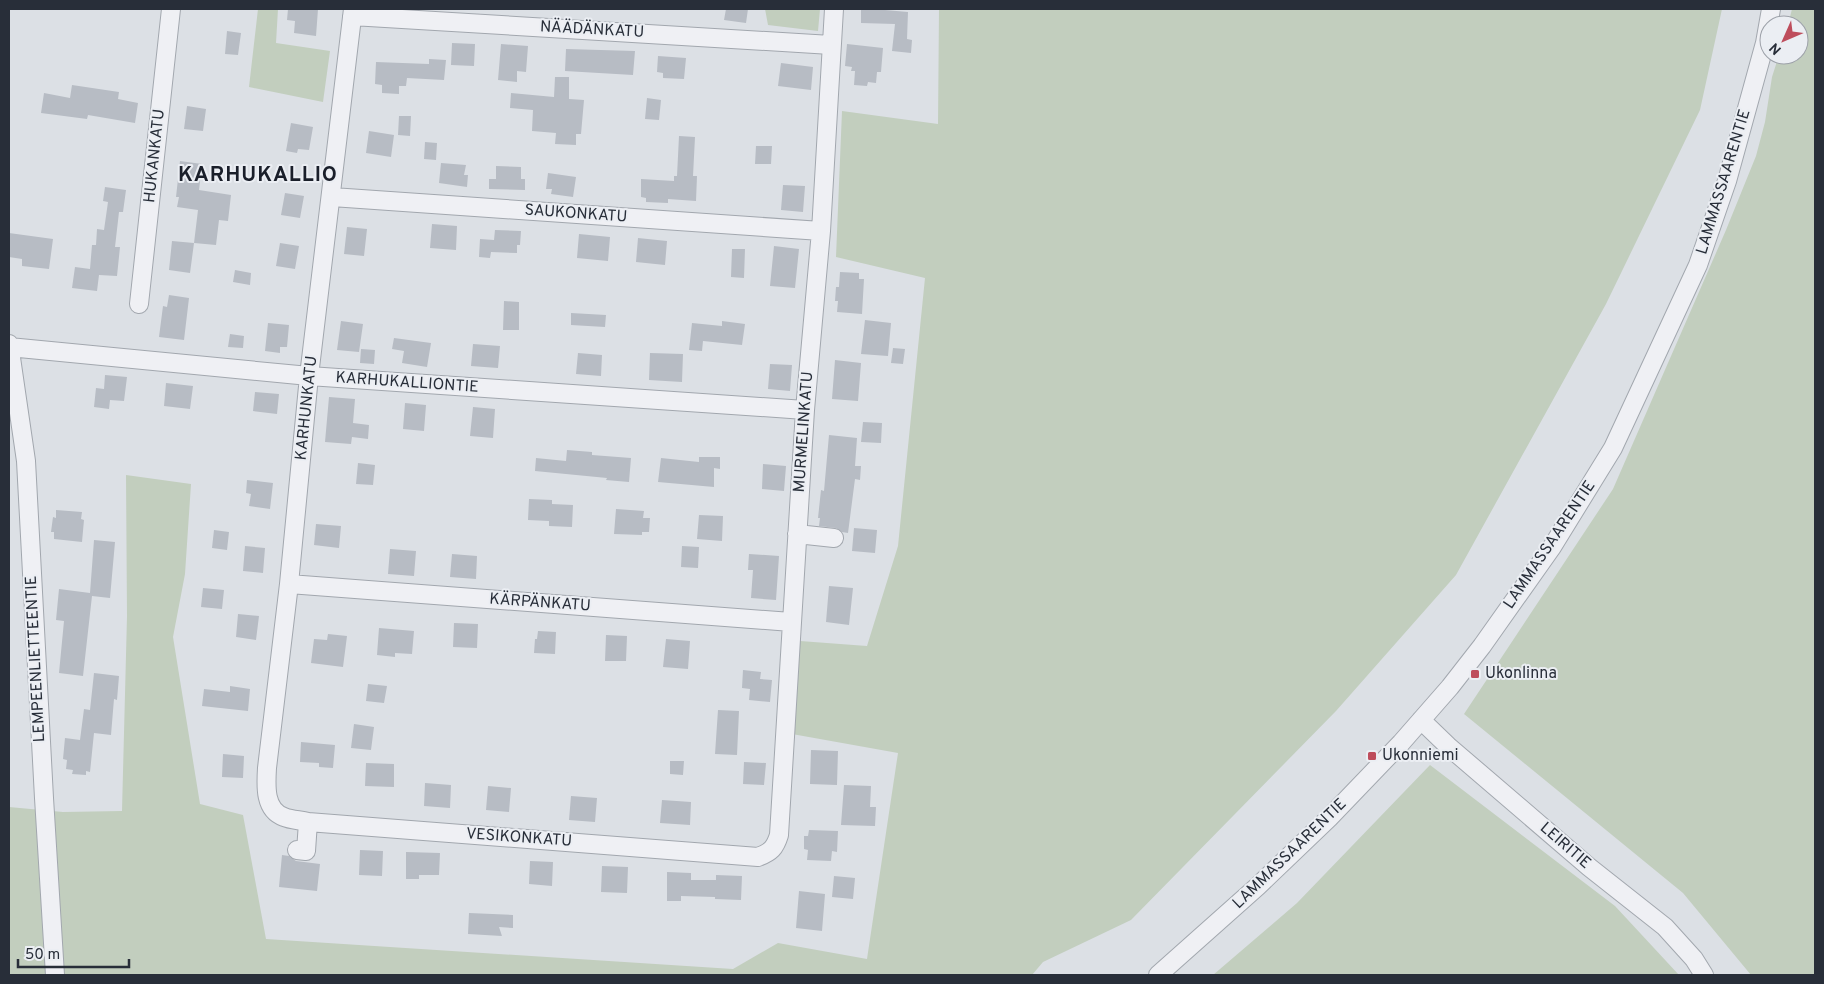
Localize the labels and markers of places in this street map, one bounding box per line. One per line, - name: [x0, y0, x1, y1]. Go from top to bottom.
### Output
- place label: Ukonlinna: [1485, 664, 1557, 684]
- marker: Ukonlinna: [1469, 668, 1481, 680]
- place label: Ukonniemi: [1382, 746, 1459, 766]
- marker: Ukonniemi: [1366, 750, 1378, 762]

